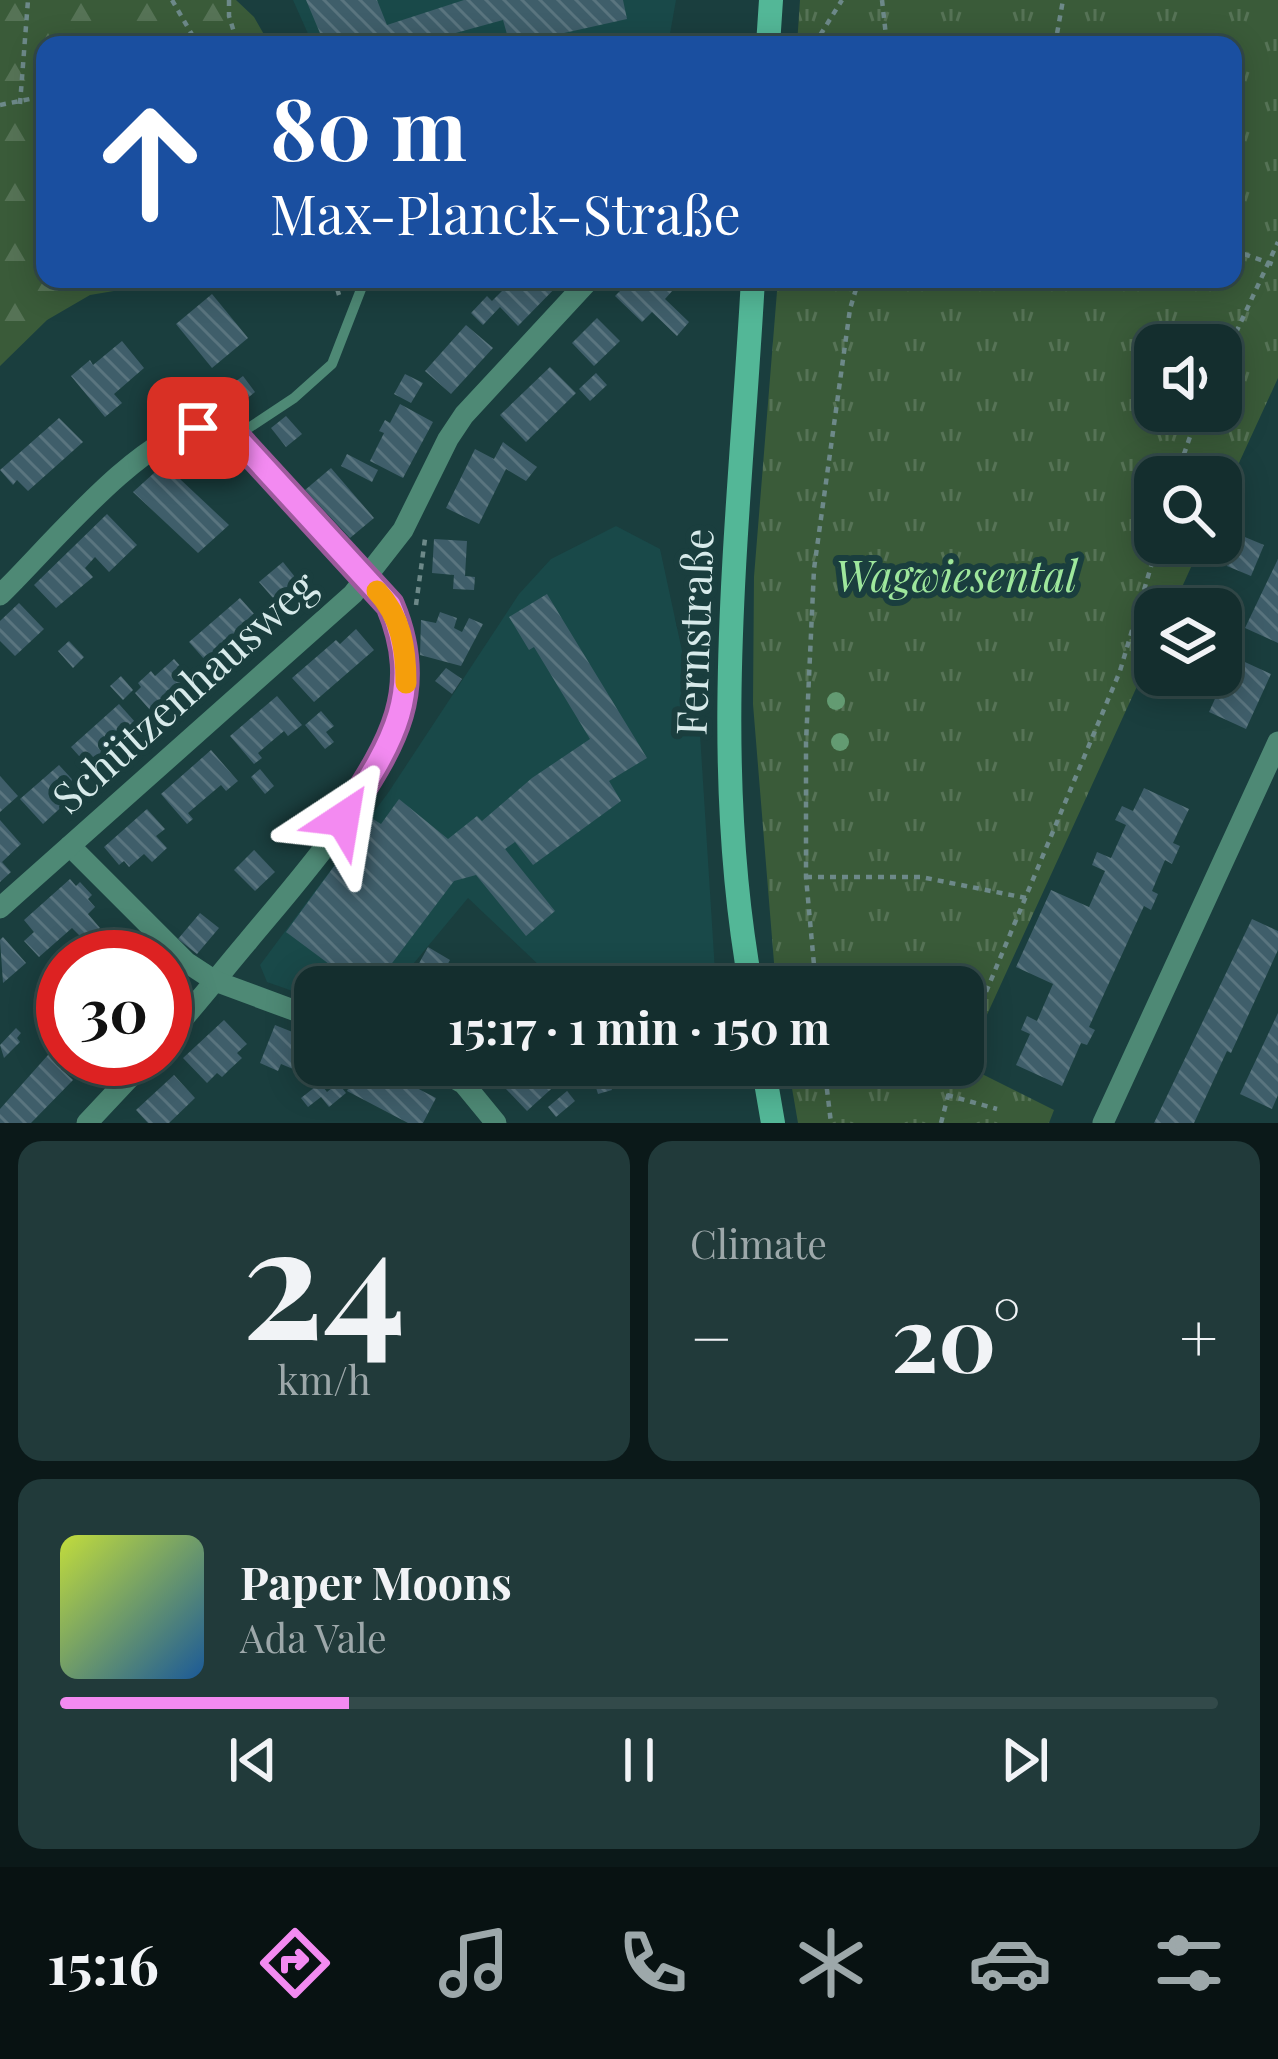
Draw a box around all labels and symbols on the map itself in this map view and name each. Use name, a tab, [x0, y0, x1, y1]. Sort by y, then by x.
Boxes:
pin	[147, 377, 249, 479]
street label: Fernstraße	[661, 528, 725, 736]
park label: Wagwiesental	[835, 547, 1079, 603]
street label: Schützenhausweg	[39, 557, 328, 824]
position arrow	[280, 756, 406, 882]
speed limit sign: 30	[36, 930, 192, 1086]

